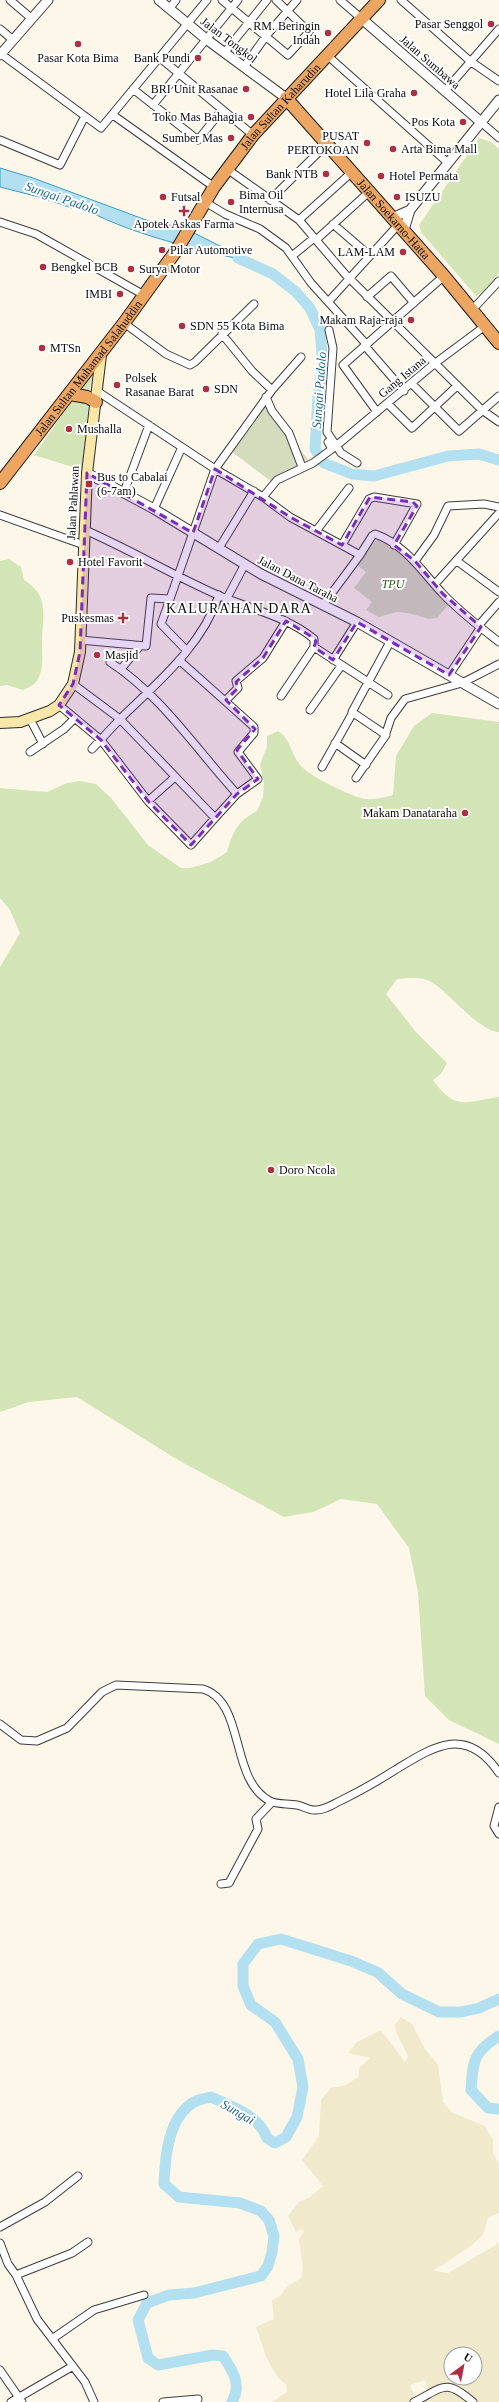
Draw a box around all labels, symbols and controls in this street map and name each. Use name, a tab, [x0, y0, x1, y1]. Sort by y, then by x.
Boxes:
street label: Jalan Tongkol	[198, 14, 261, 66]
place label: Pasar Senggol	[415, 17, 484, 31]
place label: RM. Beringin Indah	[253, 19, 320, 47]
marker: Pasar Senggol	[486, 19, 496, 29]
marker: RM. Beringin Indah	[323, 28, 333, 38]
street label: Jalan Sumbawa	[397, 32, 463, 92]
marker: Pasar Kota Bima	[73, 39, 83, 49]
place label: Pasar Kota Bima	[37, 51, 119, 65]
place label: Bank Pundi	[134, 51, 191, 65]
marker: Bank Pundi	[193, 53, 203, 63]
street label: Jalan Sultan Kaharudin	[237, 61, 323, 153]
place label: BRI Unit Rasanae	[151, 82, 238, 96]
marker: BRI Unit Rasanae	[241, 84, 251, 94]
place label: Hotel Lila Graha	[325, 86, 407, 100]
marker: Hotel Lila Graha	[409, 88, 419, 98]
place label: Toko Mas Bahagia	[153, 110, 244, 124]
marker: Toko Mas Bahagia	[246, 112, 256, 122]
place label: Pos Kota	[411, 115, 456, 129]
marker: Pos Kota	[458, 117, 468, 127]
place label: PUSAT PERTOKOAN	[287, 129, 360, 157]
place label: Sumber Mas	[162, 131, 223, 145]
marker: Sumber Mas	[226, 133, 236, 143]
marker: PUSAT PERTOKOAN	[362, 138, 372, 148]
place label: Arta Bima Mall	[401, 142, 478, 156]
marker: Arta Bima Mall	[388, 144, 398, 154]
place label: Bank NTB	[266, 167, 318, 181]
marker: Bank NTB	[321, 169, 331, 179]
place label: Hotel Permata	[389, 169, 459, 183]
marker: Hotel Permata	[376, 171, 386, 181]
street label: Jalan Soekarno-Hatta	[354, 176, 433, 263]
water label: Sungai Padolo	[23, 178, 101, 218]
place label: Bima Oil Internusa	[239, 188, 284, 216]
place label: Futsal	[171, 190, 201, 204]
place label: ISUZU	[405, 190, 441, 204]
marker: Futsal	[158, 192, 168, 202]
marker: ISUZU	[392, 192, 402, 202]
marker: Bima Oil Internusa	[226, 197, 236, 207]
marker: Apotek Askas Farma	[179, 206, 189, 216]
place label: Apotek Askas Farma	[134, 217, 235, 231]
place label: Pilar Automotive	[170, 243, 252, 257]
marker: Pilar Automotive	[157, 245, 167, 255]
place label: LAM-LAM	[338, 245, 395, 259]
marker: LAM-LAM	[398, 247, 408, 257]
place label: Bengkel BCB	[51, 260, 118, 274]
marker: Bengkel BCB	[38, 262, 48, 272]
place label: Surya Motor	[139, 262, 200, 276]
marker: Surya Motor	[126, 264, 136, 274]
place label: IMBI	[85, 287, 112, 301]
marker: IMBI	[115, 289, 125, 299]
street label: Jalan Sultan Muhamad Salahuddin	[32, 298, 145, 439]
place label: Makam Raja-raja	[319, 313, 404, 327]
marker: Makam Raja-raja	[406, 315, 416, 325]
place label: SDN 55 Kota Bima	[190, 319, 285, 333]
marker: SDN 55 Kota Bima	[177, 321, 187, 331]
place label: MTSn	[50, 341, 81, 355]
marker: MTSn	[37, 343, 47, 353]
water label: Sungai Padolo	[309, 351, 329, 429]
street label: Gang Istana	[375, 353, 429, 401]
place label: Polsek Rasanae Barat	[125, 371, 195, 399]
marker: Polsek Rasanae Barat	[112, 380, 122, 390]
place label: SDN	[214, 382, 238, 396]
marker: SDN	[201, 384, 211, 394]
place label: Mushalla	[77, 422, 122, 436]
marker: Mushalla	[64, 424, 74, 434]
street label: Jalan Pahlawan	[64, 466, 82, 540]
place label: Bus to Cabalai (6-7am)	[97, 470, 168, 498]
marker: Bus to Cabalai (6-7am)	[84, 479, 94, 489]
street label: Jalan Dana Taraha	[256, 553, 341, 606]
place label: Hotel Favorit	[78, 555, 143, 569]
marker: Hotel Favorit	[65, 557, 75, 567]
park label: TPU	[382, 577, 406, 591]
district label: KALURAHAN DARA	[166, 601, 312, 616]
place label: Puskesmas	[61, 611, 114, 625]
marker: Puskesmas	[117, 612, 129, 624]
place label: Masjid	[105, 648, 138, 662]
marker: Masjid	[92, 650, 102, 660]
place label: Makam Danataraha	[363, 806, 458, 820]
marker: Makam Danataraha	[460, 808, 470, 818]
place label: Doro Ncola	[279, 1163, 336, 1177]
marker: Doro Ncola	[266, 1165, 276, 1175]
water label: Sungai	[219, 2096, 258, 2128]
north arrow	[443, 2346, 483, 2386]
text: U	[462, 2350, 475, 2365]

